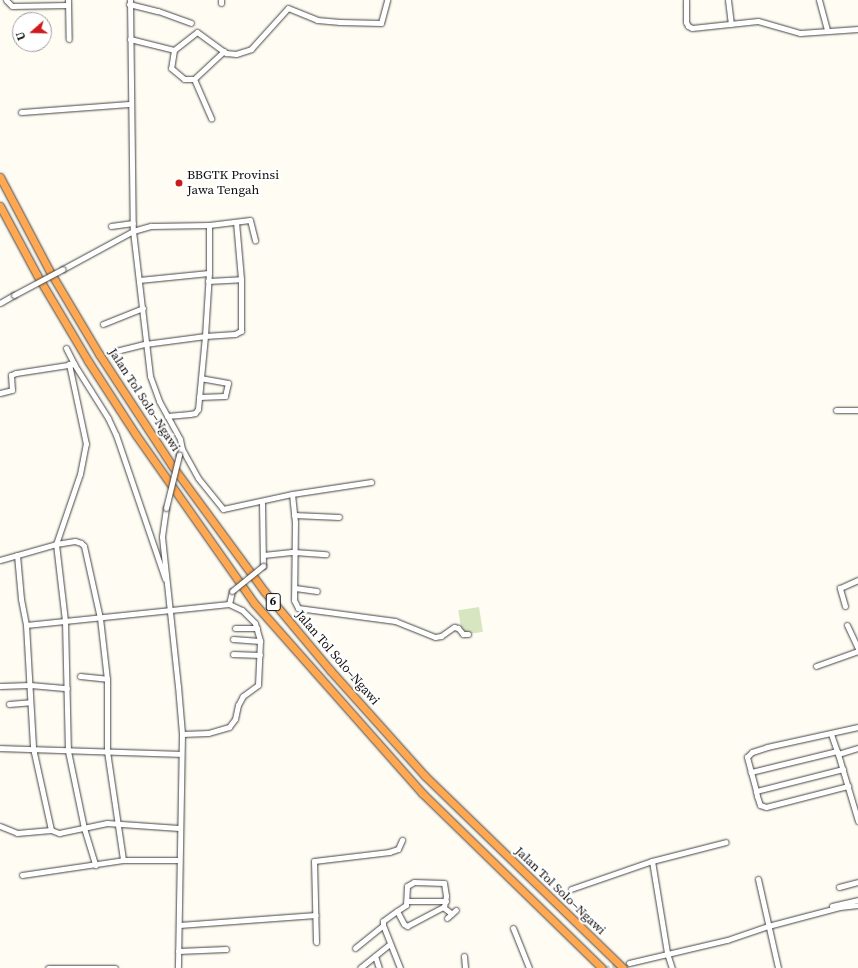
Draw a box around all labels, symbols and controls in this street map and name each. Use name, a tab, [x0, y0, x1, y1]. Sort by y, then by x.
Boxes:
north arrow	[12, 12, 52, 52]
text: U	[13, 30, 30, 42]
place label: BBGTK Provinsi Jawa Tengah	[187, 168, 279, 199]
marker: BBGTK Provinsi Jawa Tengah	[174, 178, 184, 188]
street label: Jalan Tol Solo–Ngawi	[105, 345, 183, 455]
road number: 6	[265, 592, 281, 612]
street label: Jalan Tol Solo–Ngawi	[292, 607, 382, 709]
street label: Jalan Tol Solo–Ngawi	[511, 844, 609, 938]

